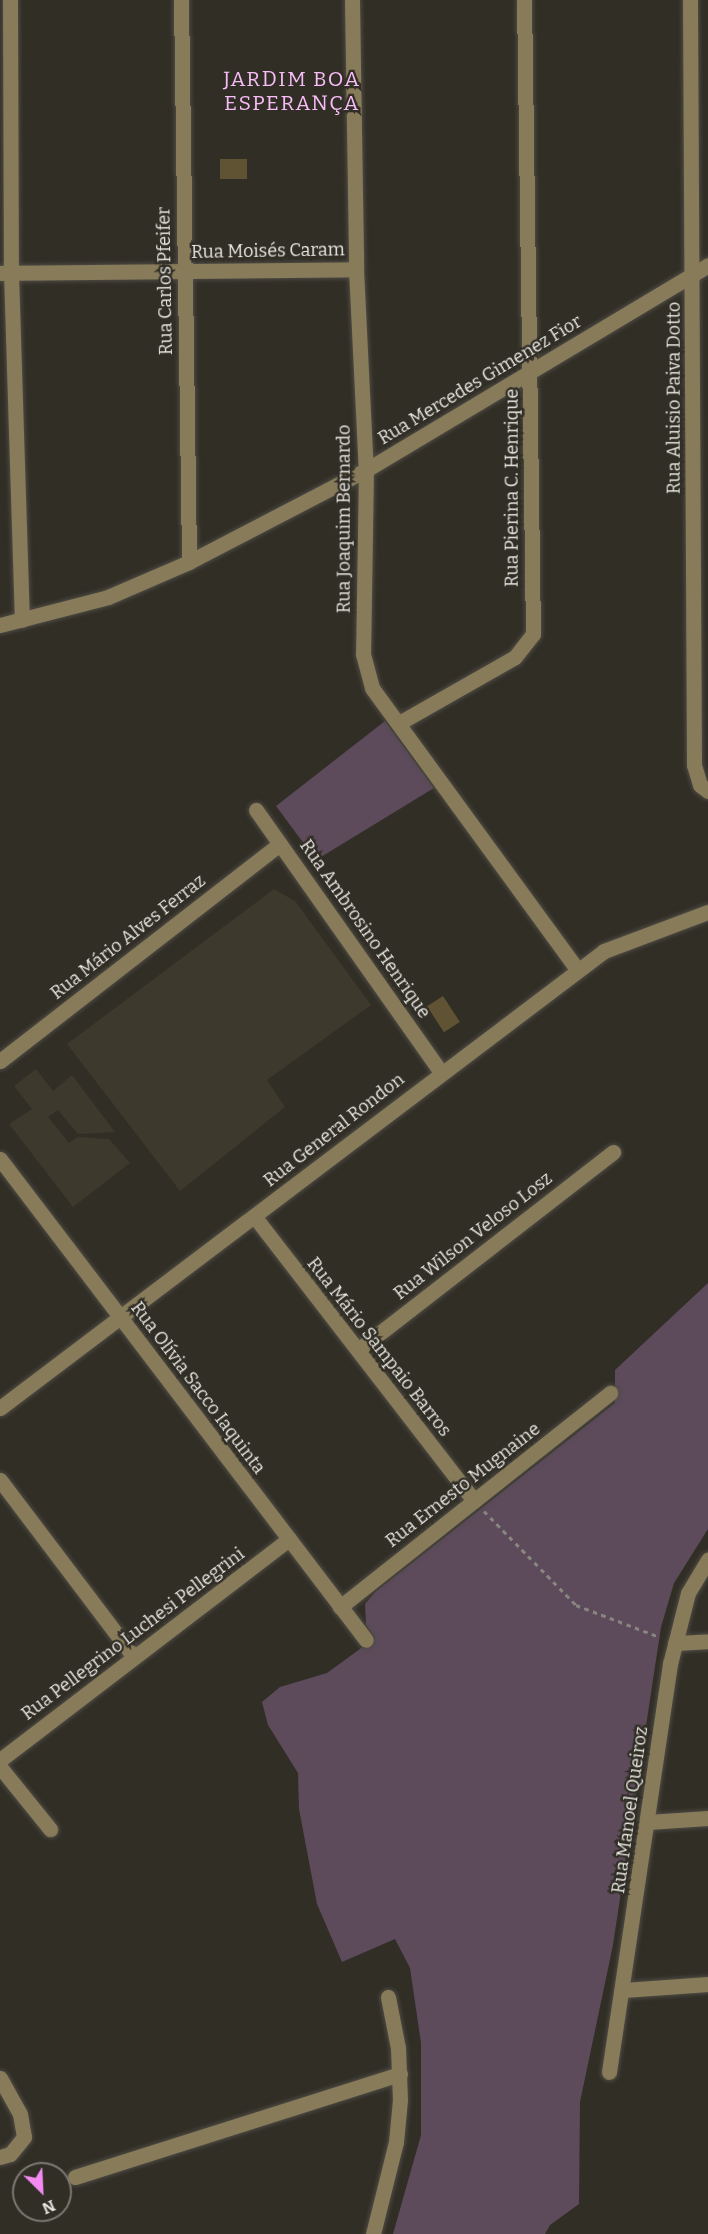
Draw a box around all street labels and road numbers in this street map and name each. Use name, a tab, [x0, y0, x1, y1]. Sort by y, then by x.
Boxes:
street label: Rua Carlos Pfeifer	[153, 207, 177, 355]
street label: Rua Moisés Caram	[191, 239, 345, 263]
street label: Rua Aluisio Paiva Dotto	[663, 302, 685, 494]
street label: Rua Mercedes Gimenez Fior	[374, 311, 586, 449]
street label: Rua Pierina C. Henrique	[501, 389, 523, 587]
street label: Rua Joaquim Bernardo	[333, 425, 355, 613]
street label: Rua Ambrosino Henrique	[295, 836, 435, 1022]
street label: Rua Mário Alves Ferraz	[46, 870, 210, 1004]
street label: Rua General Rondon	[260, 1069, 408, 1191]
street label: Rua Wilson Veloso Losz	[390, 1168, 556, 1304]
street label: Rua Mário Sampaio Barros	[302, 1253, 456, 1441]
street label: Rua Olívia Sacco Iaquinta	[126, 1298, 270, 1478]
street label: Rua Ernesto Mugnaine	[382, 1418, 544, 1552]
street label: Rua Pellegrino Luchesi Pellegrini	[17, 1543, 249, 1725]
street label: Rua Manoel Queiroz	[608, 1725, 652, 1895]

